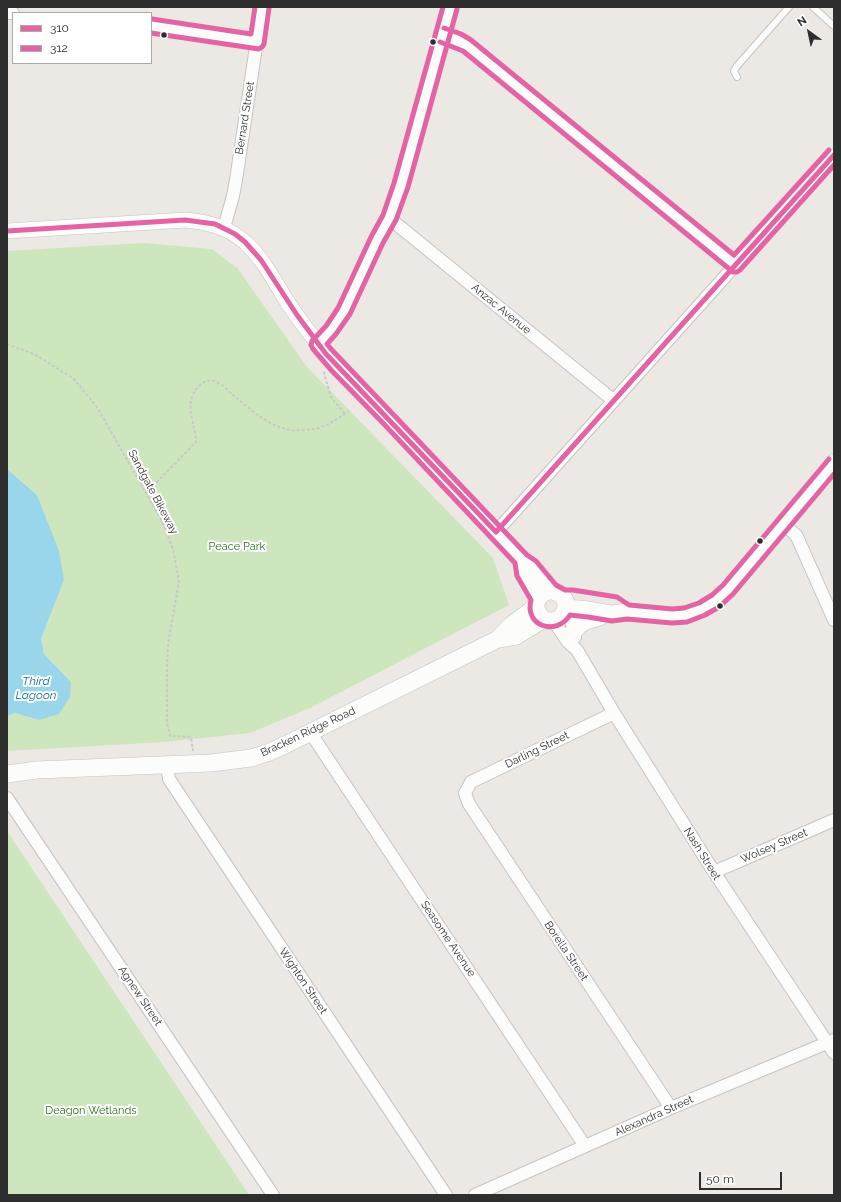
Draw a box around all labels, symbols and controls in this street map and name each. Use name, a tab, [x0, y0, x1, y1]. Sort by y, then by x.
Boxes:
legend	[12, 12, 152, 64]
north arrow	[789, 12, 829, 52]
text: N	[795, 14, 809, 29]
text: 310	[50, 21, 69, 35]
unlabelled marker	[159, 30, 169, 40]
unlabelled marker	[428, 37, 438, 47]
text: 312	[50, 41, 68, 55]
street label: Bernard Street	[233, 80, 257, 156]
street label: Anzac Avenue	[469, 281, 533, 337]
street label: Sandgate Bikeway	[125, 448, 181, 536]
unlabelled marker	[755, 536, 765, 546]
park label: Peace Park	[209, 540, 265, 554]
unlabelled marker	[715, 601, 725, 611]
water label: Third Lagoon	[15, 674, 57, 702]
street label: Bracken Ridge Road	[258, 704, 358, 760]
street label: Darling Street	[503, 729, 571, 771]
street label: Nash Street	[681, 825, 723, 883]
street label: Wolsey Street	[739, 826, 809, 866]
street label: Seasome Avenue	[418, 898, 478, 980]
street label: Borella Street	[541, 919, 591, 983]
street label: Wighton Street	[276, 945, 330, 1017]
street label: Agnew Street	[115, 964, 165, 1028]
street label: Alexandra Street	[613, 1093, 695, 1139]
park label: Deagon Wetlands	[45, 1104, 137, 1118]
scale bar	[701, 1164, 784, 1190]
text: 50 m	[706, 1172, 734, 1186]

